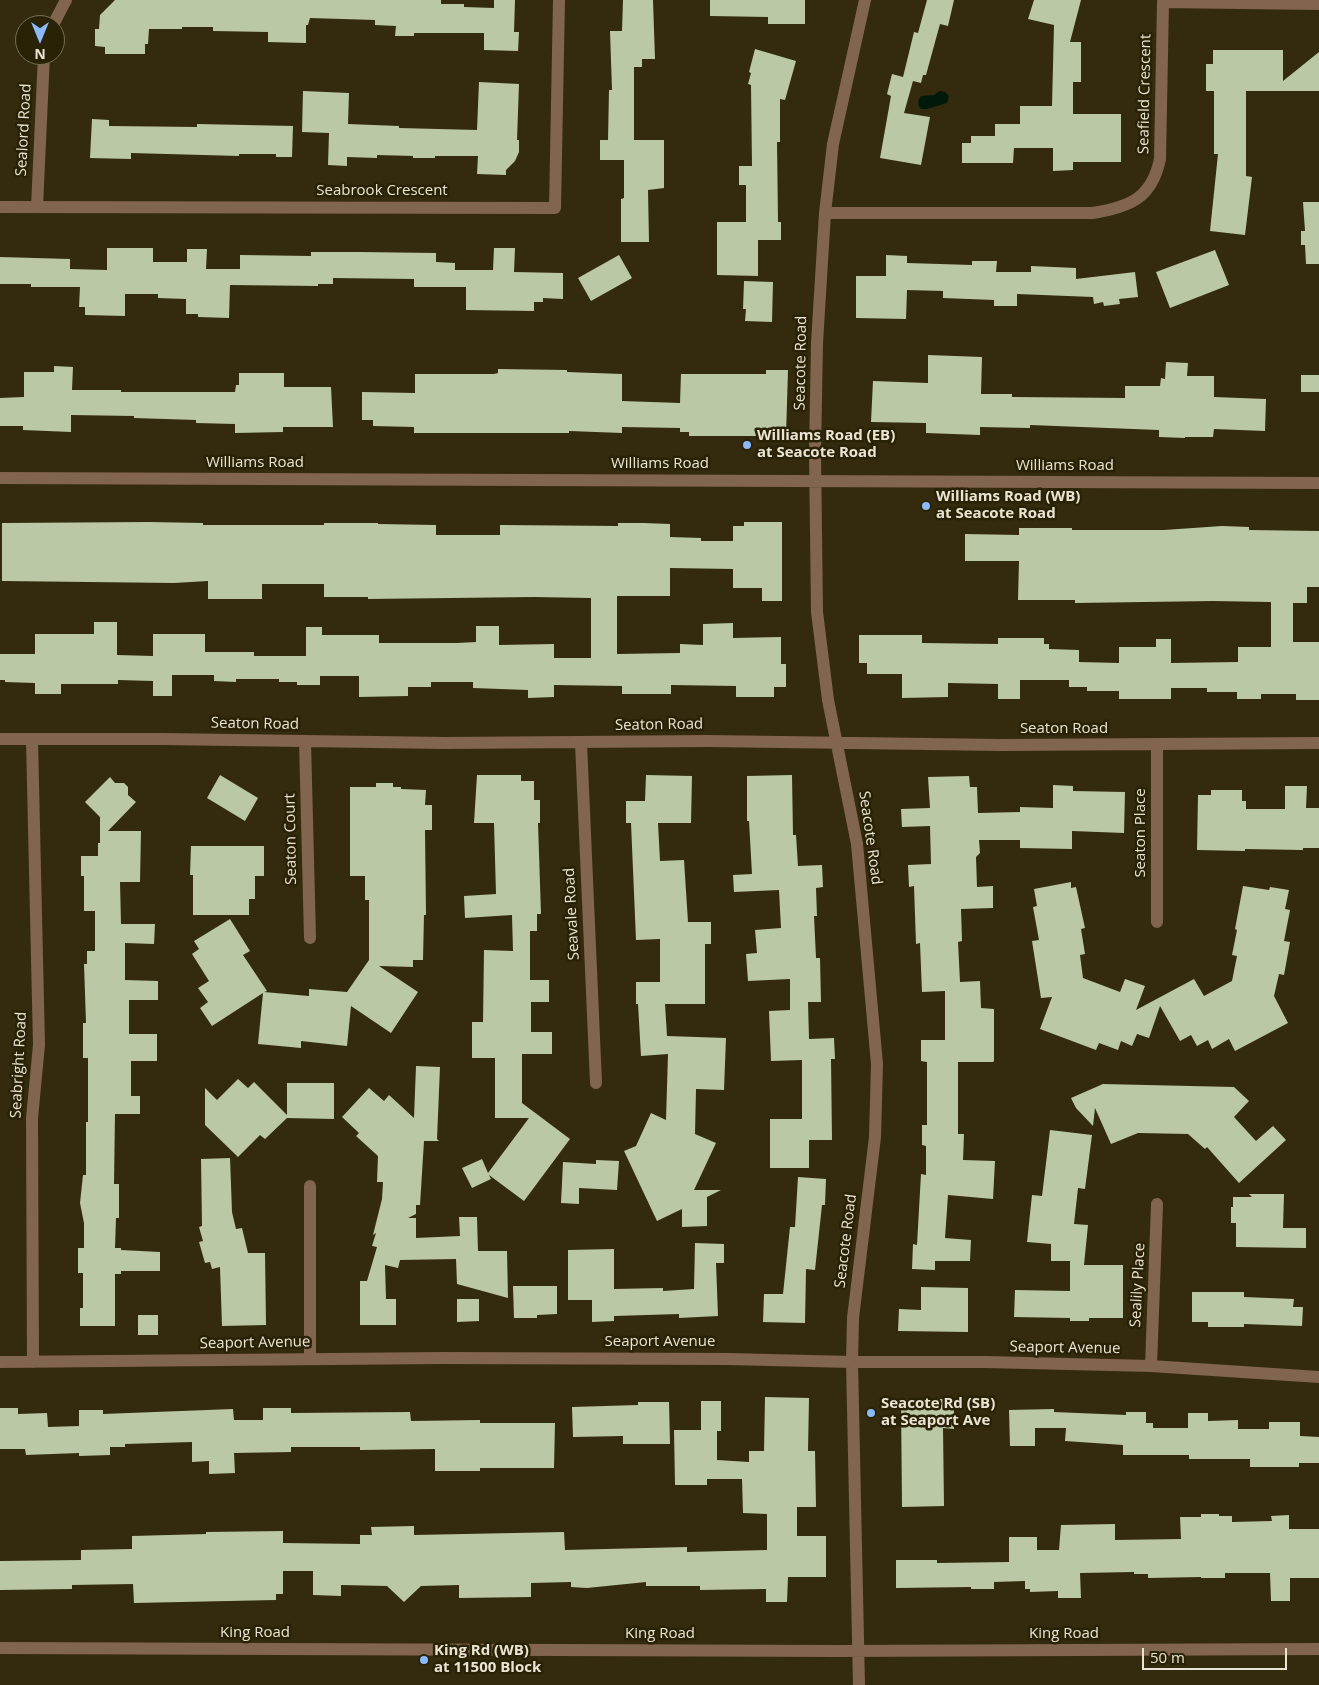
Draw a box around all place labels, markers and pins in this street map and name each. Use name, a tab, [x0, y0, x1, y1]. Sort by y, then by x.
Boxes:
place label: Williams Road (EB) at Seacote Road	[757, 427, 895, 462]
marker: Williams Road (EB) at Seacote Road	[741, 439, 753, 451]
place label: Williams Road (WB) at Seacote Road	[936, 488, 1080, 523]
marker: Williams Road (WB) at Seacote Road	[920, 500, 932, 512]
place label: Seacote Rd (SB) at Seaport Ave	[881, 1395, 995, 1430]
marker: Seacote Rd (SB) at Seaport Ave	[865, 1407, 877, 1419]
place label: King Rd (WB) at 11500 Block	[434, 1642, 541, 1677]
marker: King Rd (WB) at 11500 Block	[418, 1654, 430, 1666]

